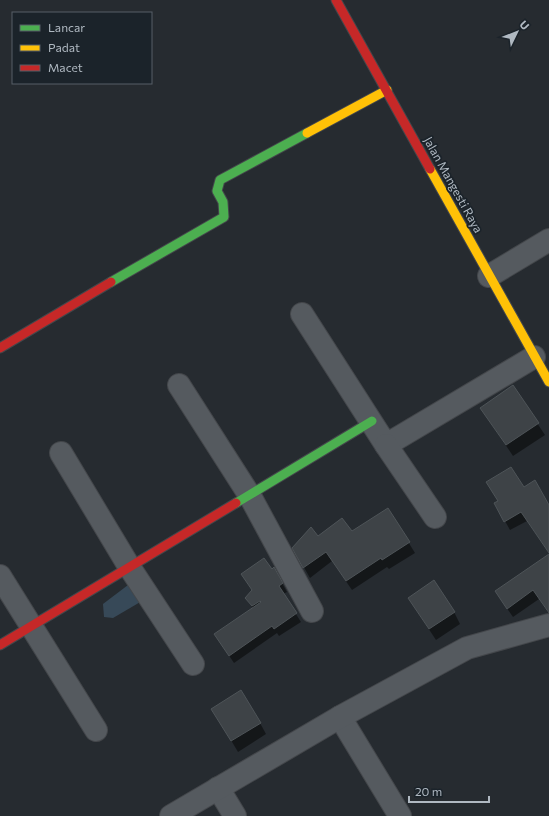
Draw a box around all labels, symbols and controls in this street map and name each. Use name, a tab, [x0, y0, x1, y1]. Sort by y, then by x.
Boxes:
legend	[12, 12, 152, 84]
north arrow	[497, 12, 537, 52]
text: U	[517, 17, 532, 32]
text: Lancar	[48, 20, 85, 34]
text: Padat	[48, 40, 80, 54]
text: Macet	[48, 60, 83, 74]
street label: Jalan Mangesti Raya	[421, 134, 486, 236]
scale bar	[409, 778, 489, 804]
text: 20 m	[415, 784, 442, 798]

